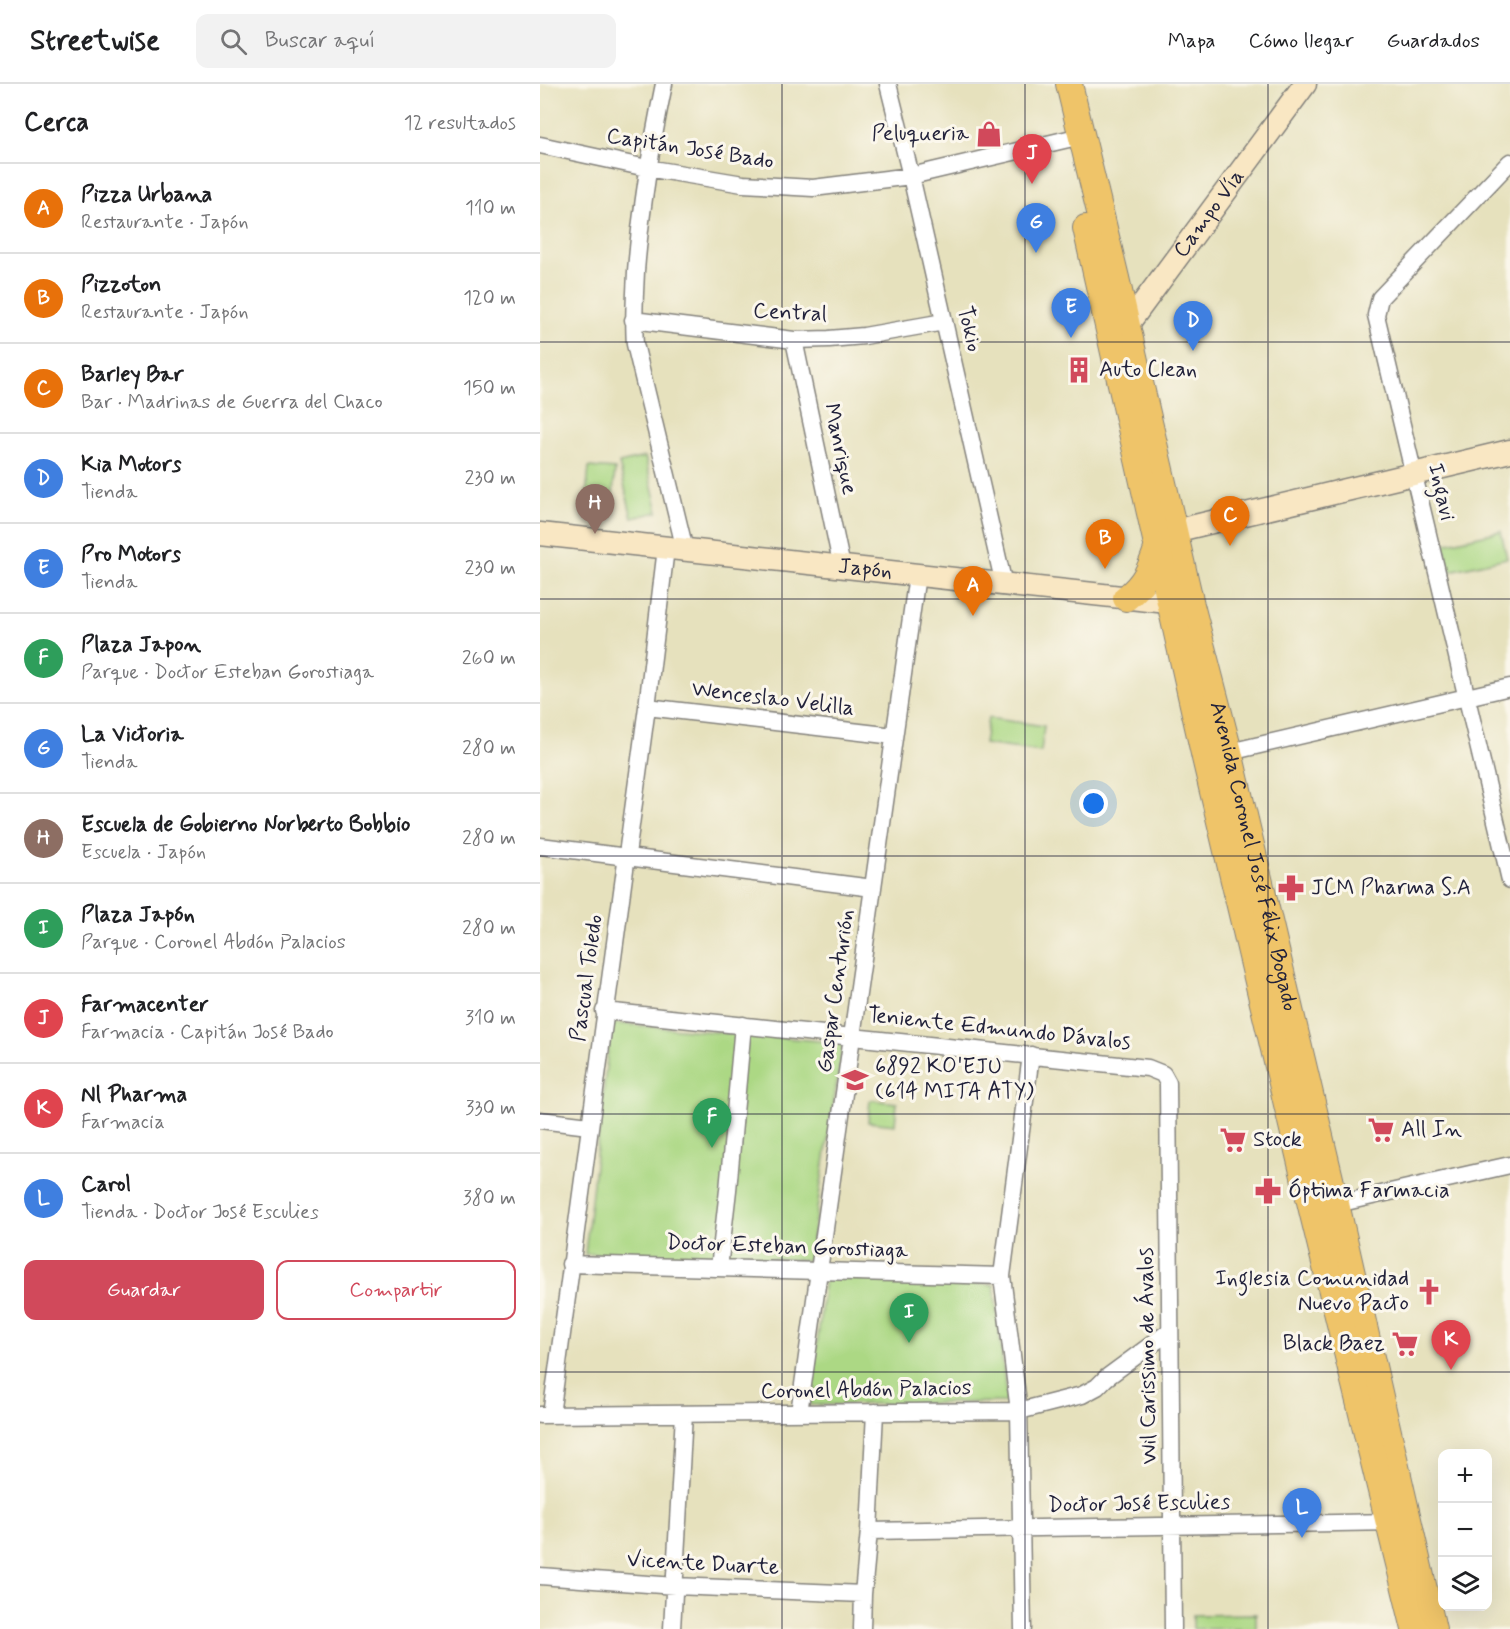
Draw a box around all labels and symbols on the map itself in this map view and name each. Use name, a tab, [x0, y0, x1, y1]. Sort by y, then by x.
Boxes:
shop icon: Peluqueria	[974, 119, 1004, 149]
place label: Peluqueria	[872, 120, 970, 148]
street label: Capitán José Bado	[604, 122, 776, 176]
pin: J	[1012, 135, 1052, 184]
street label: Campo Vía	[1167, 164, 1251, 264]
pin: G	[1016, 204, 1056, 253]
pin: E	[1052, 288, 1090, 338]
street label: Central	[752, 297, 828, 329]
pin: D	[1174, 302, 1212, 351]
street label: Tokio	[950, 303, 988, 355]
building icon: Auto Clean	[1064, 355, 1094, 385]
place label: Auto Clean	[1099, 356, 1197, 384]
street label: Manrique	[817, 401, 863, 497]
street label: Ingavi	[1418, 461, 1461, 524]
pin: H	[576, 484, 614, 534]
pin: C	[1210, 496, 1250, 546]
pin: B	[1086, 520, 1124, 569]
street label: Japón	[837, 552, 894, 586]
pin: A	[954, 566, 992, 616]
street label: Wenceslao Velilla	[690, 675, 856, 723]
street label: Avenida Coronel José Félix Bogado	[1203, 698, 1304, 1014]
your location	[1079, 789, 1108, 818]
pharmacy icon: JCM Pharma S.A	[1276, 873, 1306, 903]
place label: JCM Pharma S.A	[1311, 874, 1471, 902]
street label: Gaspar Centurión	[811, 907, 861, 1075]
street label: Pascual Toledo	[564, 913, 610, 1043]
street label: Teniente Edmundo Dávalos	[866, 1001, 1132, 1057]
place label: 6892 KO'EJU (614 MITA ATY)	[875, 1053, 1034, 1106]
school or university icon: 6892 KO'EJU (614 MITA ATY)	[840, 1065, 870, 1095]
pin: F	[692, 1098, 732, 1148]
supermarket icon: All In	[1366, 1115, 1396, 1145]
place label: All In	[1401, 1116, 1462, 1144]
supermarket icon: Stock	[1218, 1125, 1248, 1155]
place label: Stock	[1253, 1126, 1302, 1154]
pharmacy icon: Óptima Farmacia	[1253, 1176, 1283, 1206]
place label: Óptima Farmacia	[1288, 1177, 1450, 1205]
street label: Doctor Esteban Gorostiaga	[666, 1229, 909, 1266]
street label: Wil Carissimo de Ávalos	[1131, 1247, 1164, 1465]
place label: Inglesia Comunidad Nuevo Pacto	[1215, 1265, 1409, 1318]
church icon: Inglesia Comunidad Nuevo Pacto	[1414, 1277, 1444, 1307]
pin: I	[890, 1294, 928, 1343]
pin: K	[1432, 1320, 1470, 1370]
supermarket icon: Black Baez	[1390, 1329, 1420, 1359]
place label: Black Baez	[1283, 1330, 1385, 1358]
street label: Coronel Abdón Palacios	[760, 1374, 972, 1406]
street label: Doctor José Esculies	[1048, 1488, 1231, 1520]
pin: L	[1282, 1488, 1322, 1538]
street label: Vicente Duarte	[626, 1546, 780, 1582]

